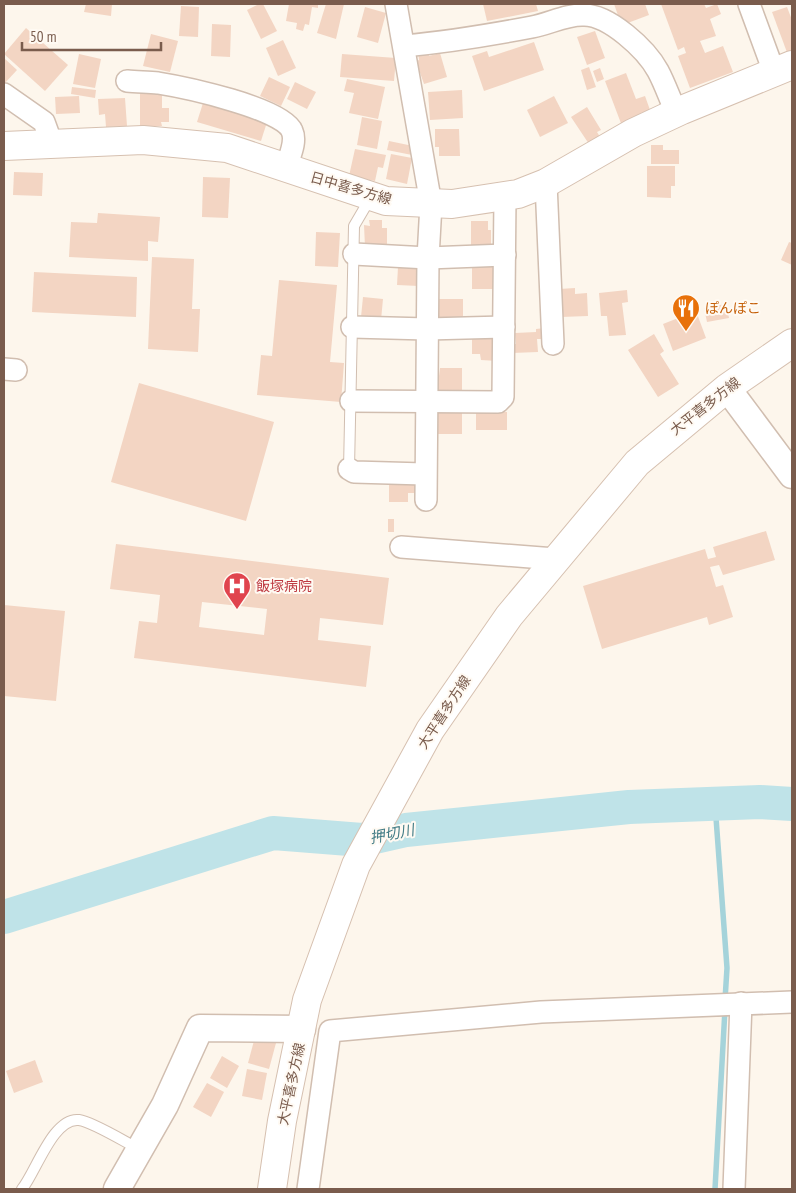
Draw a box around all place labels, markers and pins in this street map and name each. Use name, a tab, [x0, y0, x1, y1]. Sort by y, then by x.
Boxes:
restaurant icon: ぽんぽこ	[671, 293, 701, 332]
place label: ぽんぽこ	[705, 299, 761, 317]
hospital icon: 飯塚病院	[222, 571, 252, 610]
place label: 飯塚病院	[256, 577, 312, 595]

